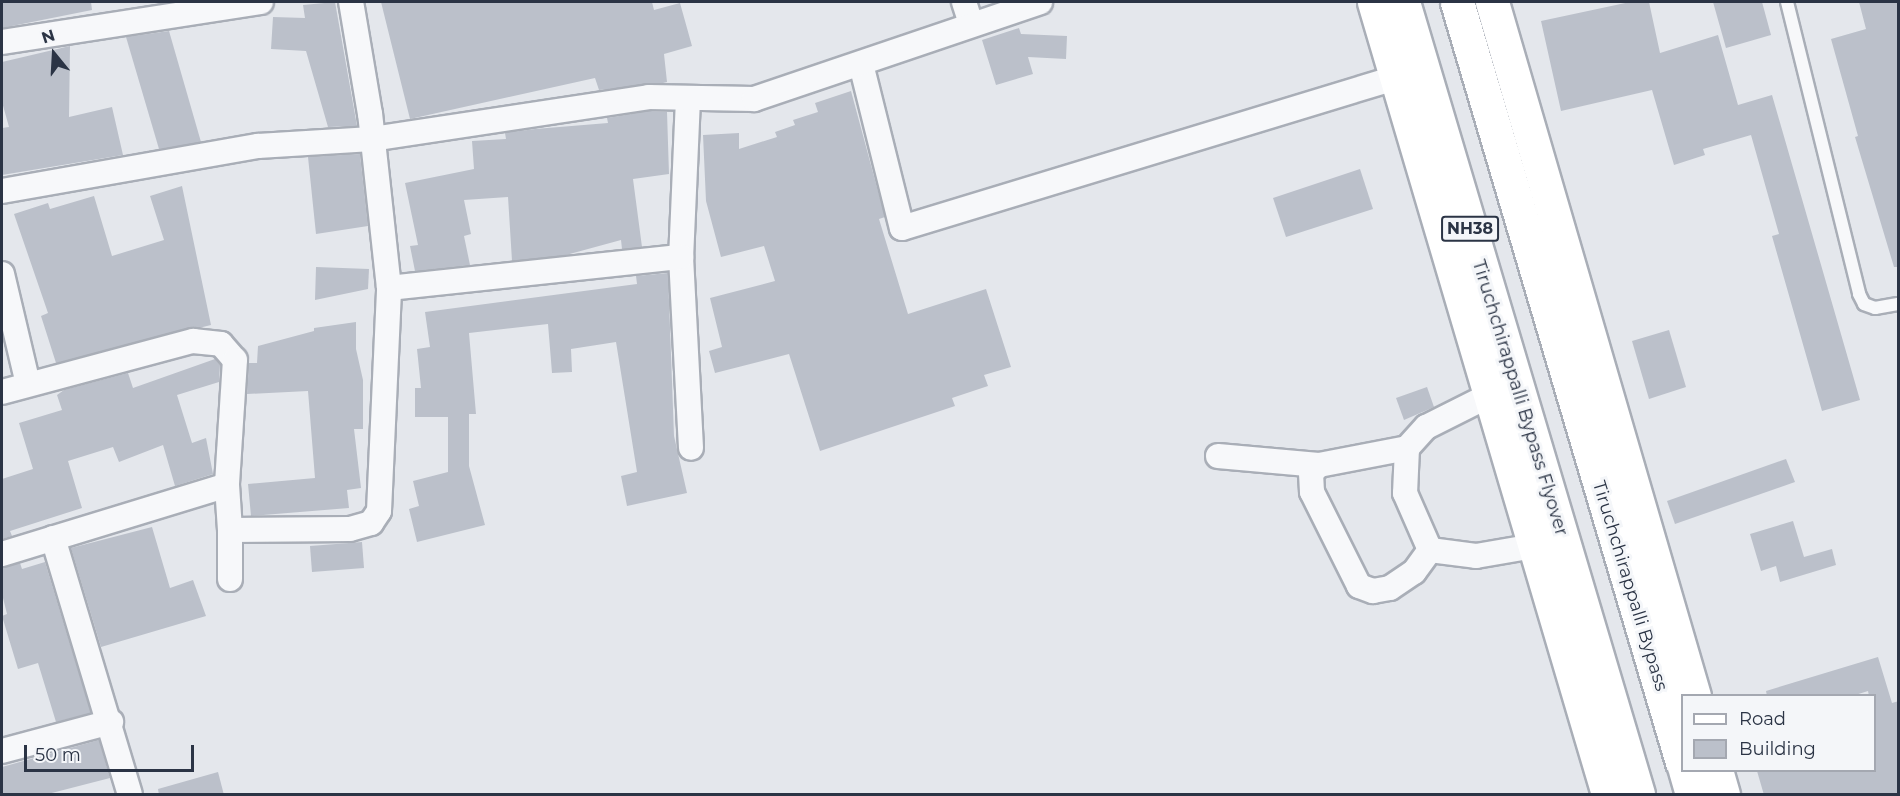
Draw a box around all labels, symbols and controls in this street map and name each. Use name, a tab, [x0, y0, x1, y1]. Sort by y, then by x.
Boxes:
north arrow	[24, 24, 84, 84]
text: N	[39, 25, 57, 47]
road number: NH38	[1440, 216, 1500, 242]
street label: Tiruchchirappalli Bypass Flyover	[1468, 257, 1572, 539]
street label: Tiruchchirappalli Bypass	[1588, 478, 1672, 694]
legend	[1681, 694, 1876, 772]
text: Road	[1739, 708, 1786, 730]
scale bar	[27, 733, 196, 771]
text: Building	[1739, 738, 1816, 760]
text: 50 m	[35, 744, 81, 766]

